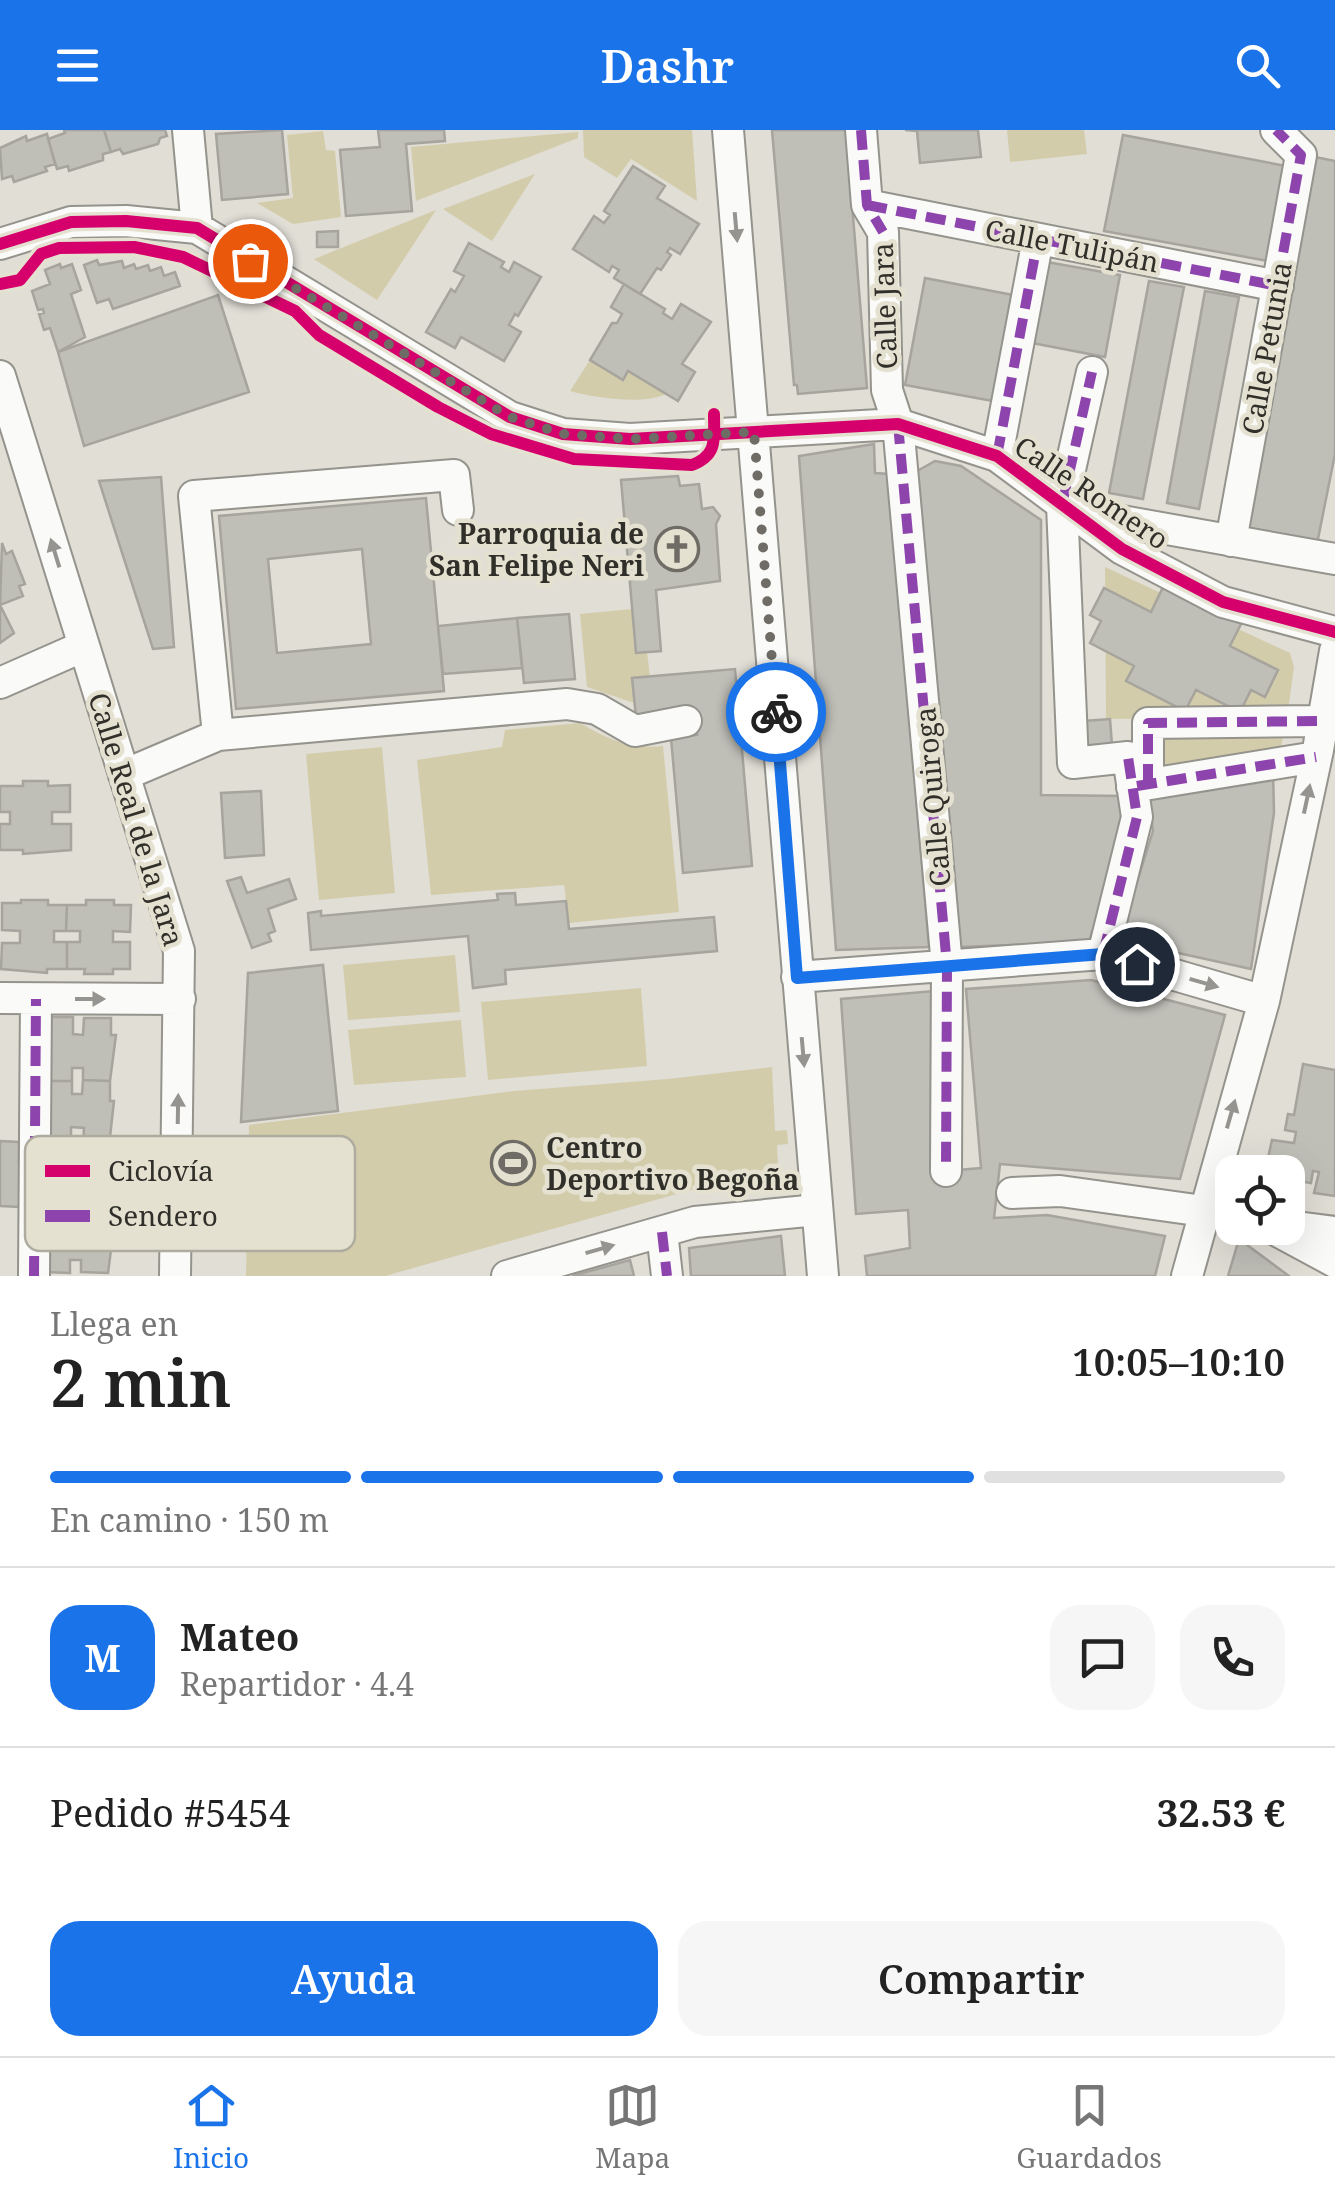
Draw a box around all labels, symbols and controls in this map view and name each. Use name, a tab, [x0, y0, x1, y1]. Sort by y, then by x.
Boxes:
text: Dashr	[601, 35, 734, 96]
icon: menu	[50, 38, 105, 93]
icon: search	[1230, 38, 1285, 93]
street label: Calle Tulipán	[982, 210, 1162, 280]
one-way arrow	[729, 212, 745, 244]
pin	[208, 219, 293, 304]
icon: bag	[223, 234, 278, 289]
street label: Calle Jara	[863, 242, 905, 370]
street label: Calle Petunia	[1232, 259, 1300, 437]
street label: Calle Romero	[1008, 427, 1176, 557]
place label: Parroquia de San Felipe Neri	[429, 514, 644, 584]
church icon: Parroquia de San Felipe Neri	[654, 526, 700, 572]
one-way arrow	[47, 537, 62, 567]
courier	[726, 662, 826, 762]
icon: bike	[749, 685, 804, 740]
street label: Calle Real de la Jara	[80, 688, 194, 950]
street label: Calle Quiroga	[905, 706, 959, 888]
one-way arrow	[1300, 783, 1315, 814]
pin	[1095, 922, 1180, 1007]
icon: home	[1110, 937, 1165, 992]
one-way arrow	[1189, 976, 1220, 992]
one-way arrow	[75, 991, 107, 1007]
one-way arrow	[796, 1037, 812, 1069]
one-way arrow	[170, 1092, 186, 1124]
one-way arrow	[1224, 1099, 1239, 1129]
place label: Centro Deportivo Begoña	[546, 1128, 799, 1198]
legend	[25, 1136, 355, 1251]
sports icon: Centro Deportivo Begoña	[490, 1140, 536, 1186]
text: Ciclovía	[108, 1151, 214, 1189]
map controls	[1215, 1155, 1305, 1245]
button: locate	[1215, 1155, 1305, 1245]
text: Sendero	[108, 1196, 218, 1234]
one-way arrow	[586, 1241, 616, 1256]
text: Llega en	[50, 1302, 178, 1345]
text: 10:05–10:10	[1072, 1335, 1285, 1387]
text: 2 min	[50, 1338, 232, 1426]
text: En camino · 150 m	[50, 1498, 329, 1541]
button: chat	[1050, 1605, 1155, 1710]
button: phone	[1180, 1605, 1285, 1710]
text: Mateo	[180, 1610, 299, 1662]
text: M	[84, 1631, 121, 1683]
text: Repartidor · 4.4	[180, 1662, 414, 1705]
text: Pedido #5454	[50, 1786, 290, 1838]
text: 32.53 €	[1157, 1786, 1285, 1838]
button: Ayuda	[50, 1921, 658, 2036]
button: Compartir	[678, 1921, 1285, 2036]
tab: Inicio	[173, 2078, 249, 2176]
tab: Mapa	[595, 2078, 670, 2176]
tab: Guardados	[1016, 2078, 1162, 2176]

